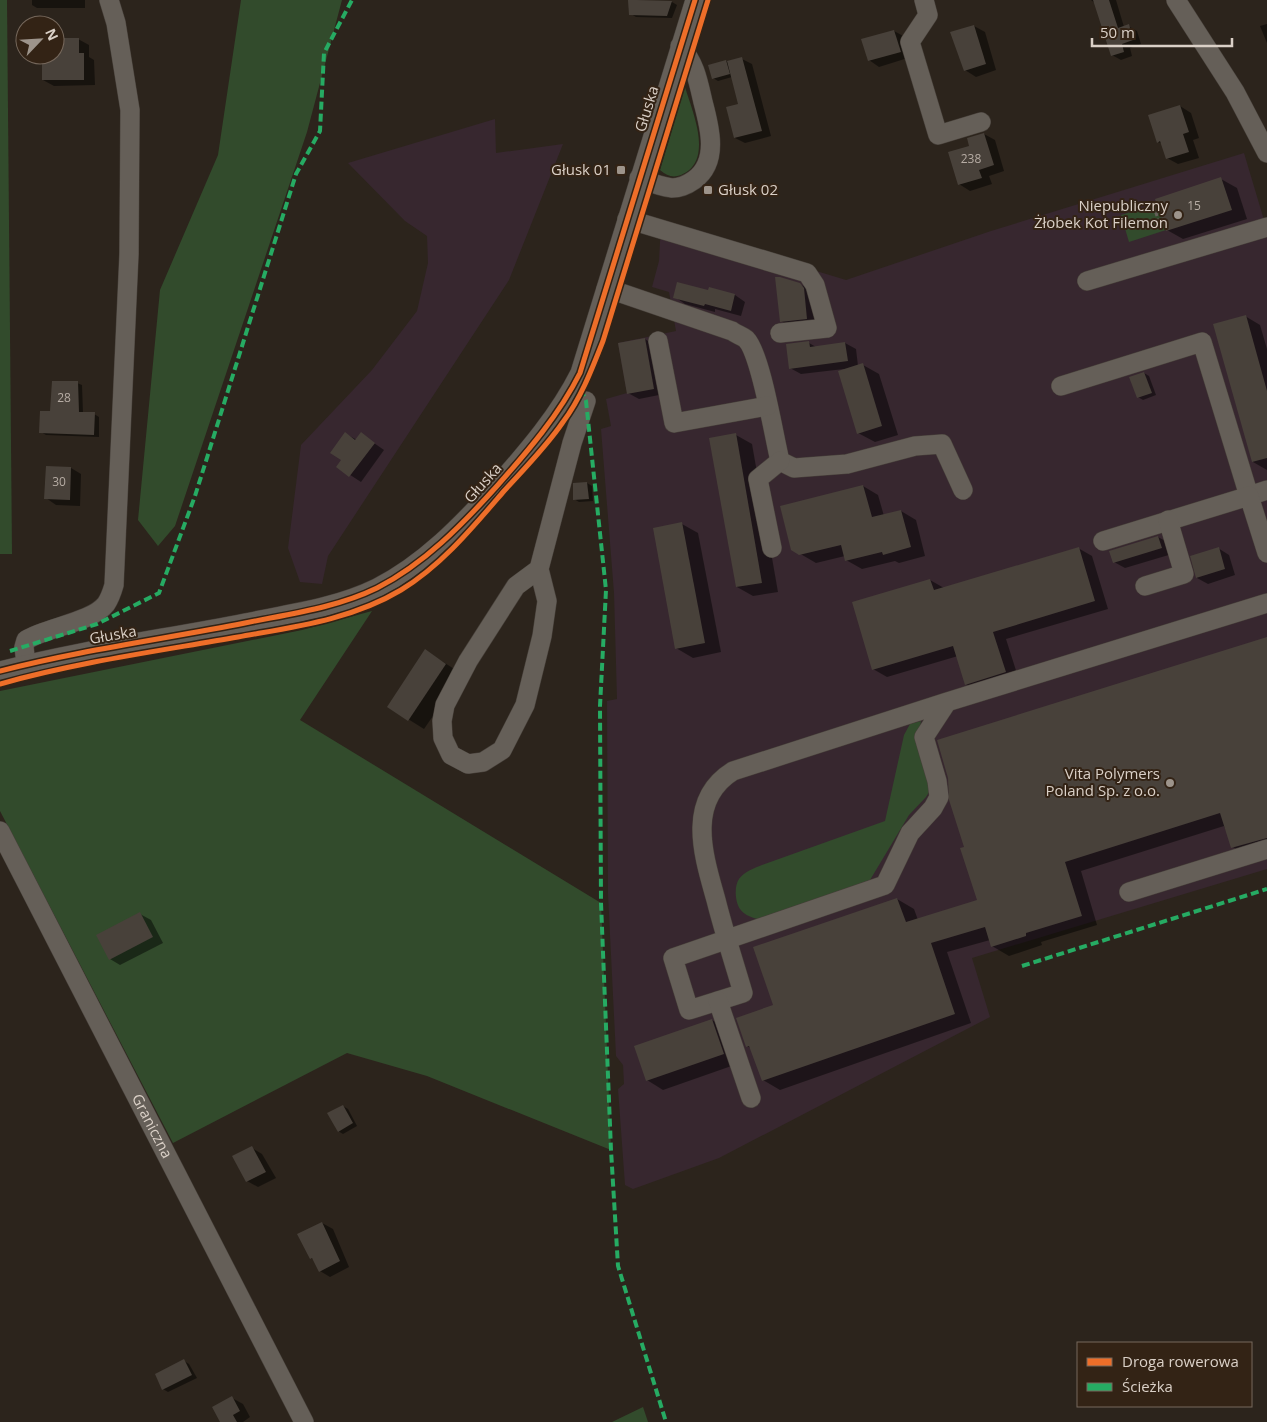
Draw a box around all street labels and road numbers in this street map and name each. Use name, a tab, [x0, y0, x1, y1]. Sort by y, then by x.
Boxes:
street label: Głuska	[630, 83, 663, 134]
street label: Głuska	[459, 458, 506, 507]
street label: Głuska	[88, 620, 138, 648]
street label: Graniczna	[128, 1090, 178, 1162]

